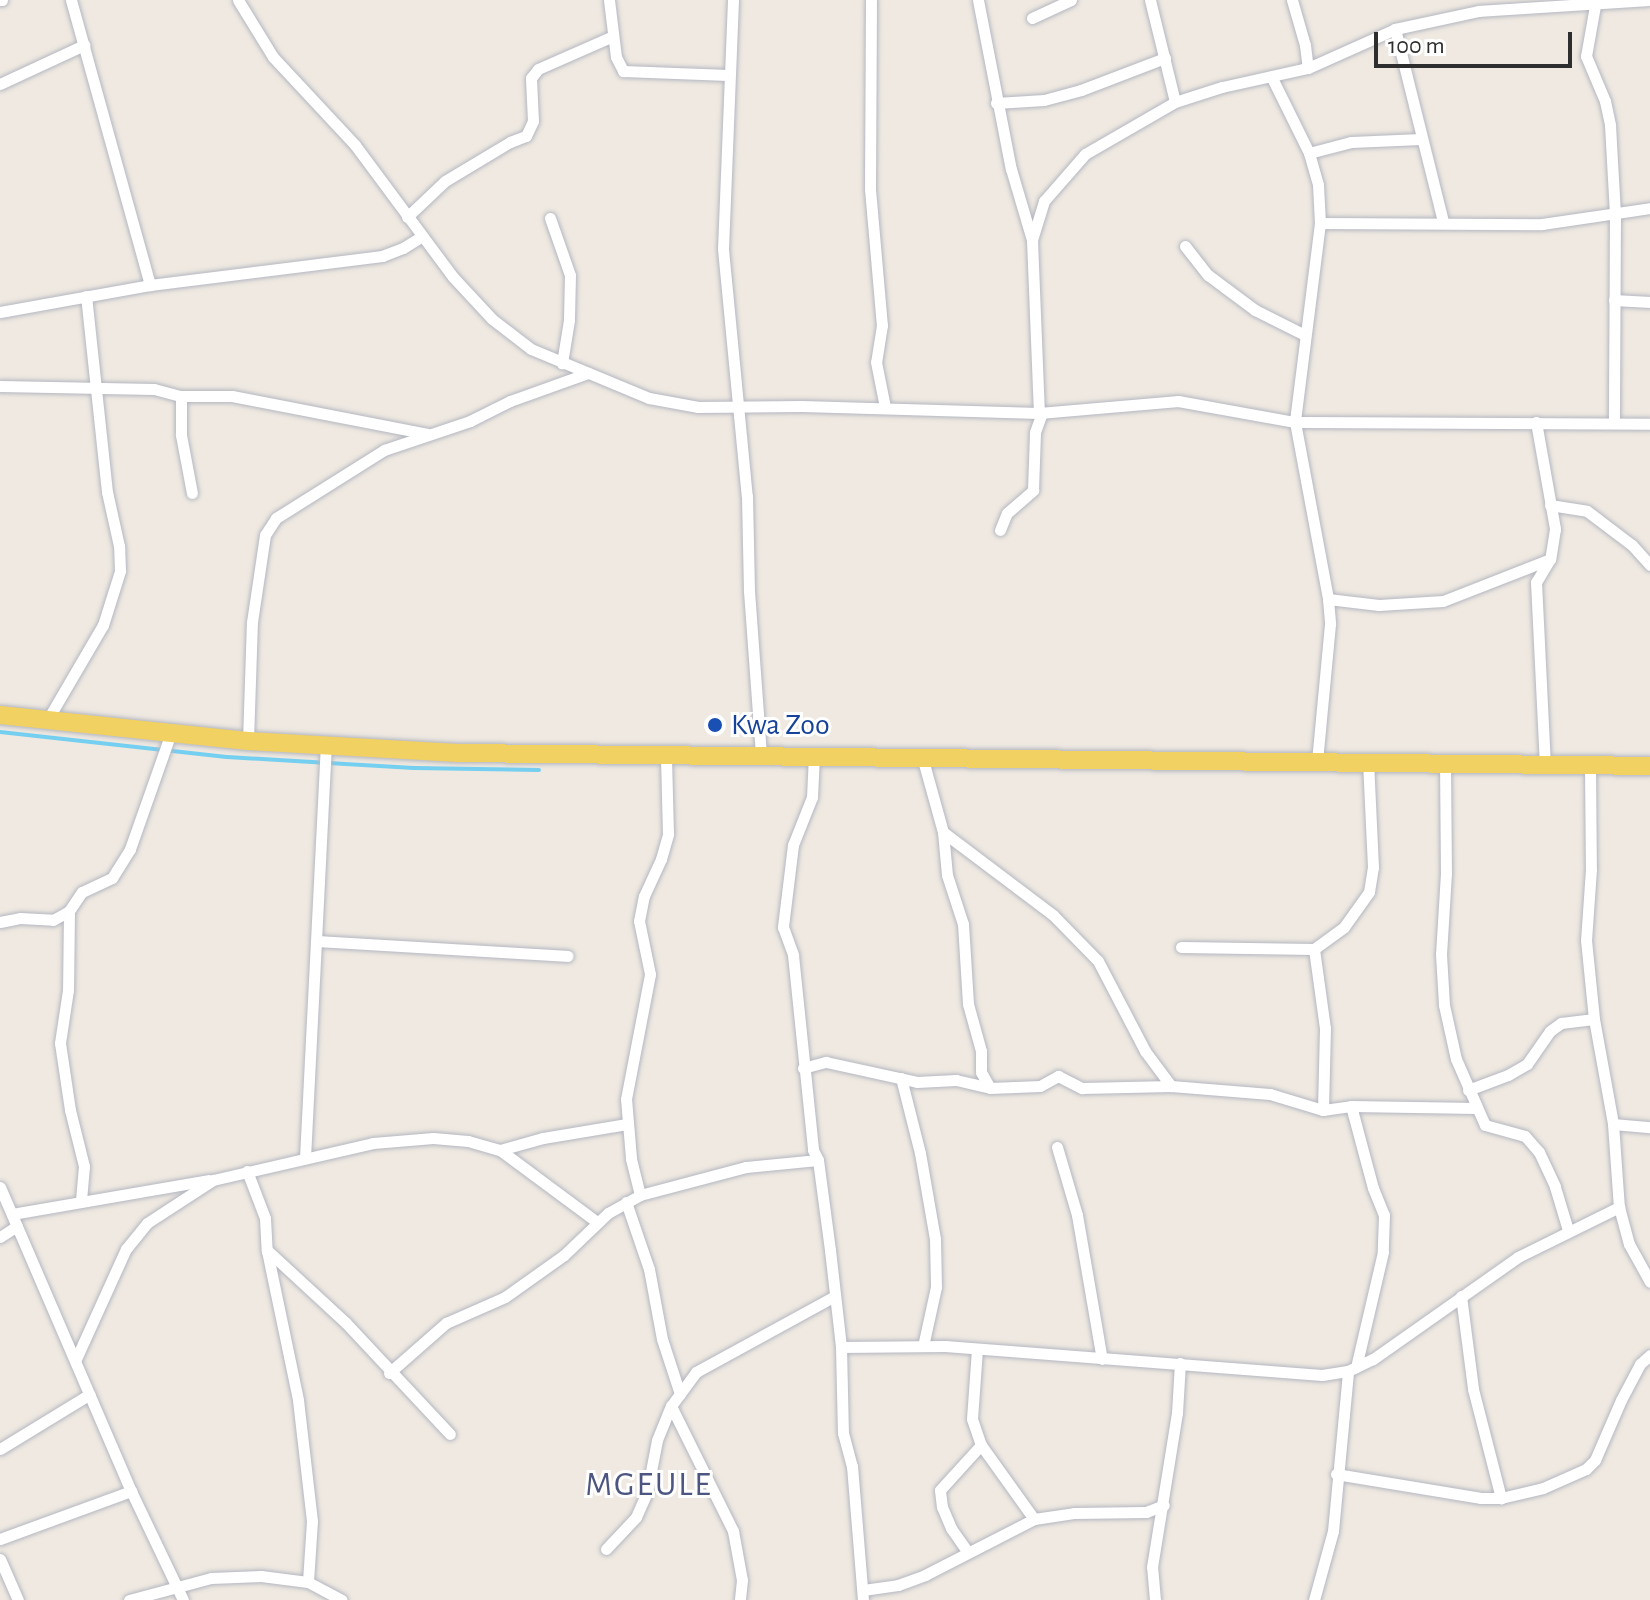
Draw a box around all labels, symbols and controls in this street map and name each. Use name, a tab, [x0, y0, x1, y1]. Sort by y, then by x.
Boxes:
scale bar	[1378, 16, 1576, 66]
text: 100 m	[1388, 34, 1445, 58]
place label: Kwa Zoo	[731, 707, 830, 743]
marker: Kwa Zoo	[706, 716, 724, 734]
district label: MGEULE	[585, 1466, 713, 1506]

